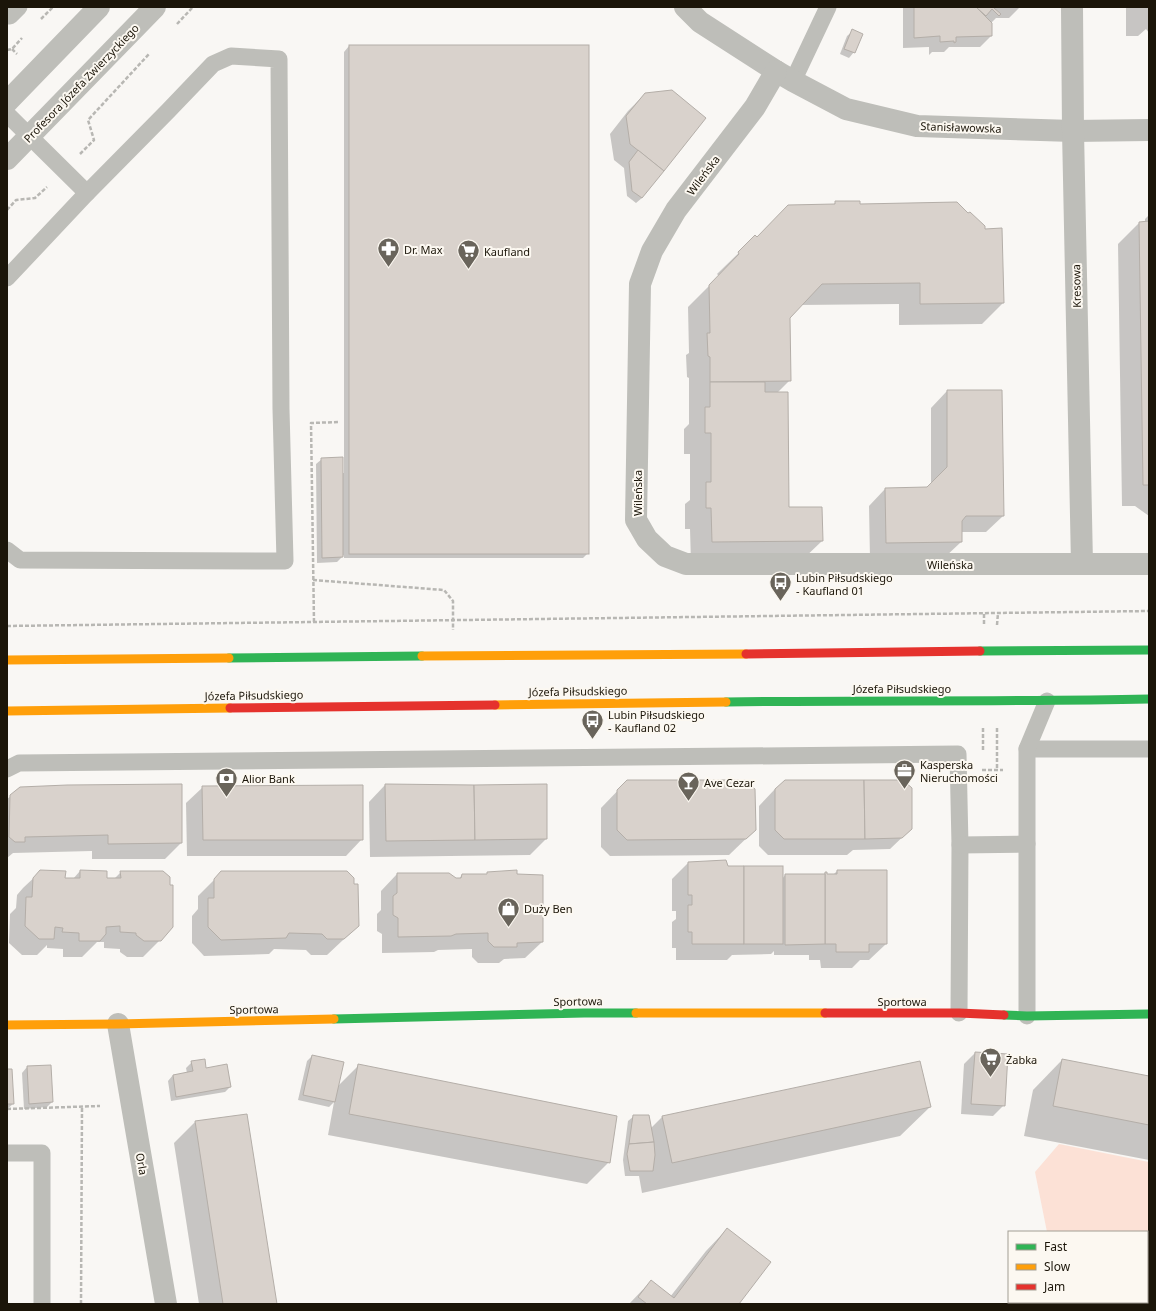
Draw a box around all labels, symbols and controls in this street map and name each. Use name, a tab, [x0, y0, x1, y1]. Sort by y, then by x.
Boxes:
street label: Profesora Józefa Zwierzyckiego	[20, 20, 142, 146]
street label: Stanisławowska	[920, 118, 1002, 136]
street label: Wileńska	[683, 152, 723, 198]
pharmacy icon: Dr. Max	[375, 236, 401, 269]
supermarket icon: Kaufland	[456, 238, 482, 271]
place label: Dr. Max	[404, 242, 443, 257]
place label: Kaufland	[484, 244, 530, 259]
street label: Kresowa	[1068, 264, 1084, 308]
street label: Wileńska	[630, 470, 645, 516]
street label: Wileńska	[927, 557, 973, 572]
bus stop icon: Lubin Piłsudskiego - Kaufland 01	[767, 570, 793, 603]
place label: Lubin Piłsudskiego - Kaufland 01	[796, 570, 893, 598]
street label: Józefa Piłsudskiego	[852, 681, 952, 696]
street label: Józefa Piłsudskiego	[528, 683, 628, 699]
street label: Józefa Piłsudskiego	[204, 687, 304, 703]
bus stop icon: Lubin Piłsudskiego - Kaufland 02	[579, 707, 605, 740]
place label: Lubin Piłsudskiego - Kaufland 02	[608, 707, 705, 735]
office icon: Kasperska Nieruchomości	[891, 757, 917, 790]
place label: Kasperska Nieruchomości	[920, 757, 998, 785]
bank icon: Alior Bank	[214, 765, 240, 798]
bar icon: Ave Cezar	[675, 769, 701, 802]
place label: Alior Bank	[242, 771, 295, 786]
place label: Ave Cezar	[704, 775, 755, 790]
shop icon: Duży Ben	[496, 895, 522, 928]
place label: Duży Ben	[524, 901, 573, 916]
street label: Sportowa	[553, 993, 603, 1009]
street label: Sportowa	[877, 994, 927, 1009]
street label: Sportowa	[229, 1001, 279, 1017]
supermarket icon: Żabka	[977, 1046, 1003, 1079]
place label: Żabka	[1006, 1052, 1037, 1067]
street label: Orla	[133, 1152, 151, 1176]
legend	[1008, 1231, 1148, 1303]
text: Fast	[1044, 1238, 1068, 1255]
text: Slow	[1044, 1258, 1071, 1275]
text: Jam	[1043, 1278, 1065, 1295]

